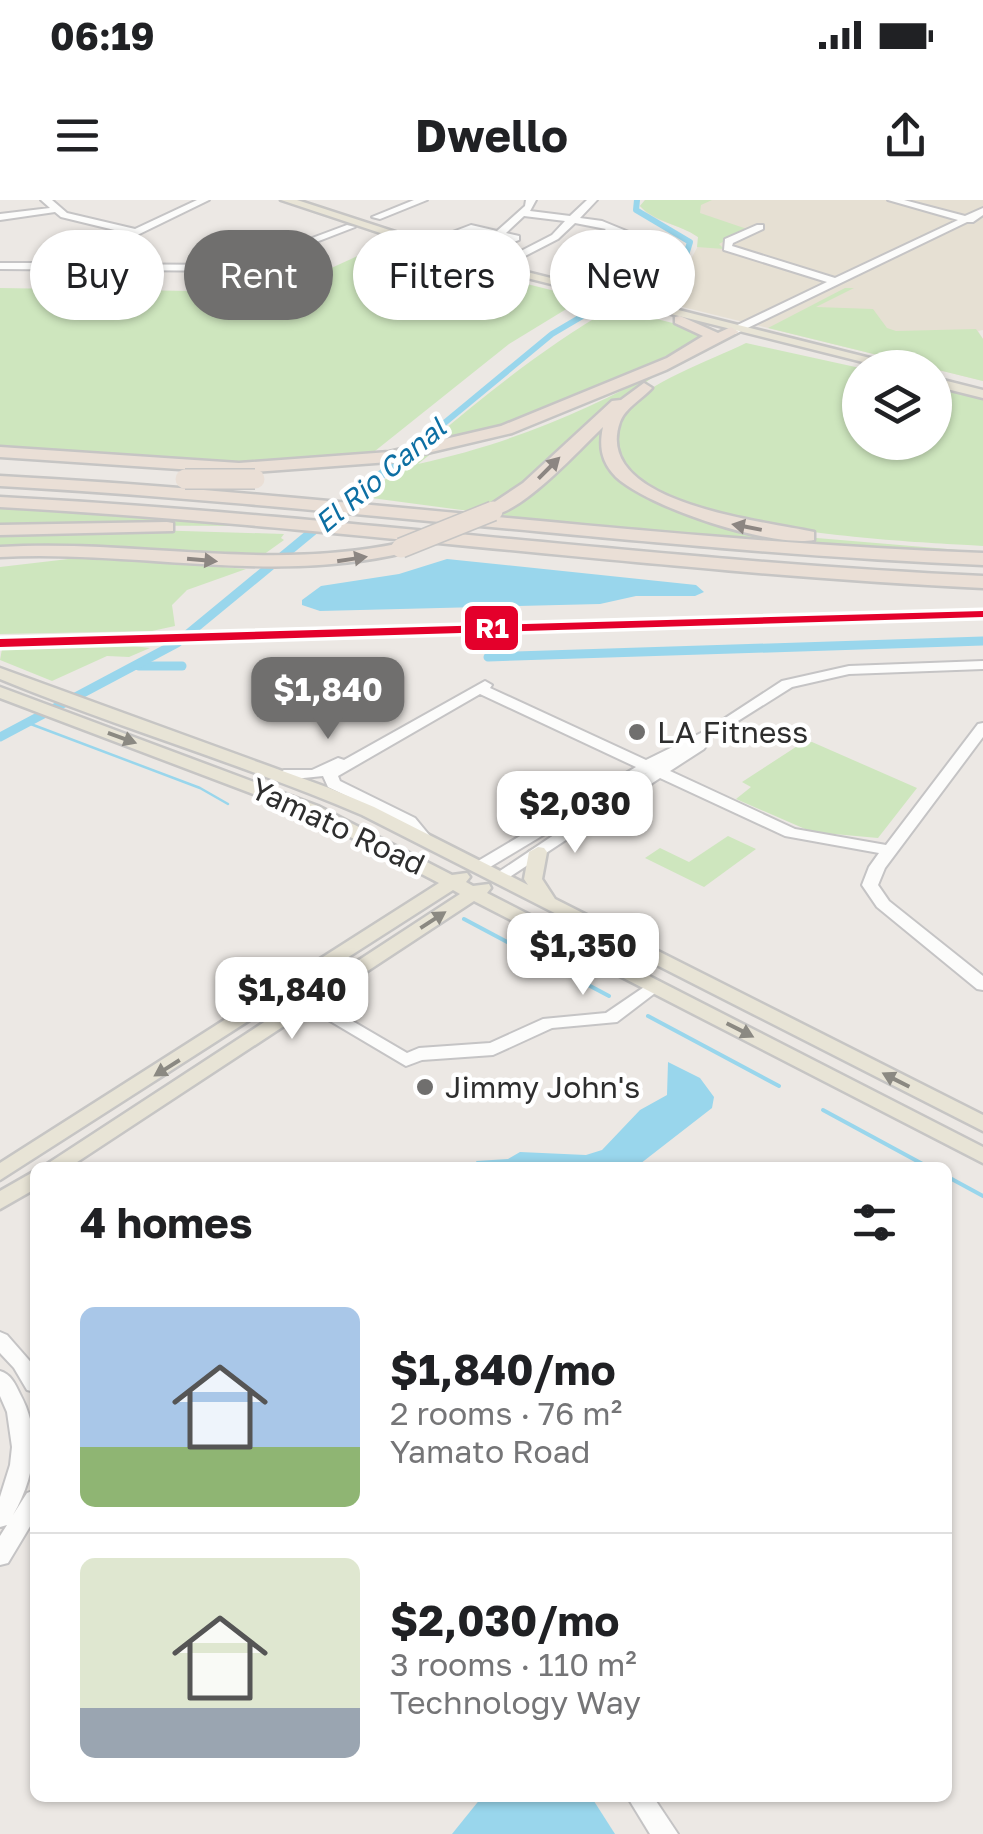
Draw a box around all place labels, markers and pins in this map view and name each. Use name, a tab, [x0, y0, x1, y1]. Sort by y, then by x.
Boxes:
pin: $1,840	[247, 657, 409, 742]
place label: LA Fitness	[657, 714, 808, 750]
marker: LA Fitness	[626, 721, 648, 743]
pin: $2,030	[494, 771, 656, 856]
pin: $1,350	[502, 913, 664, 998]
pin: $1,840	[211, 957, 373, 1042]
place label: Jimmy John's	[445, 1069, 640, 1105]
marker: Jimmy John's	[414, 1076, 436, 1098]

